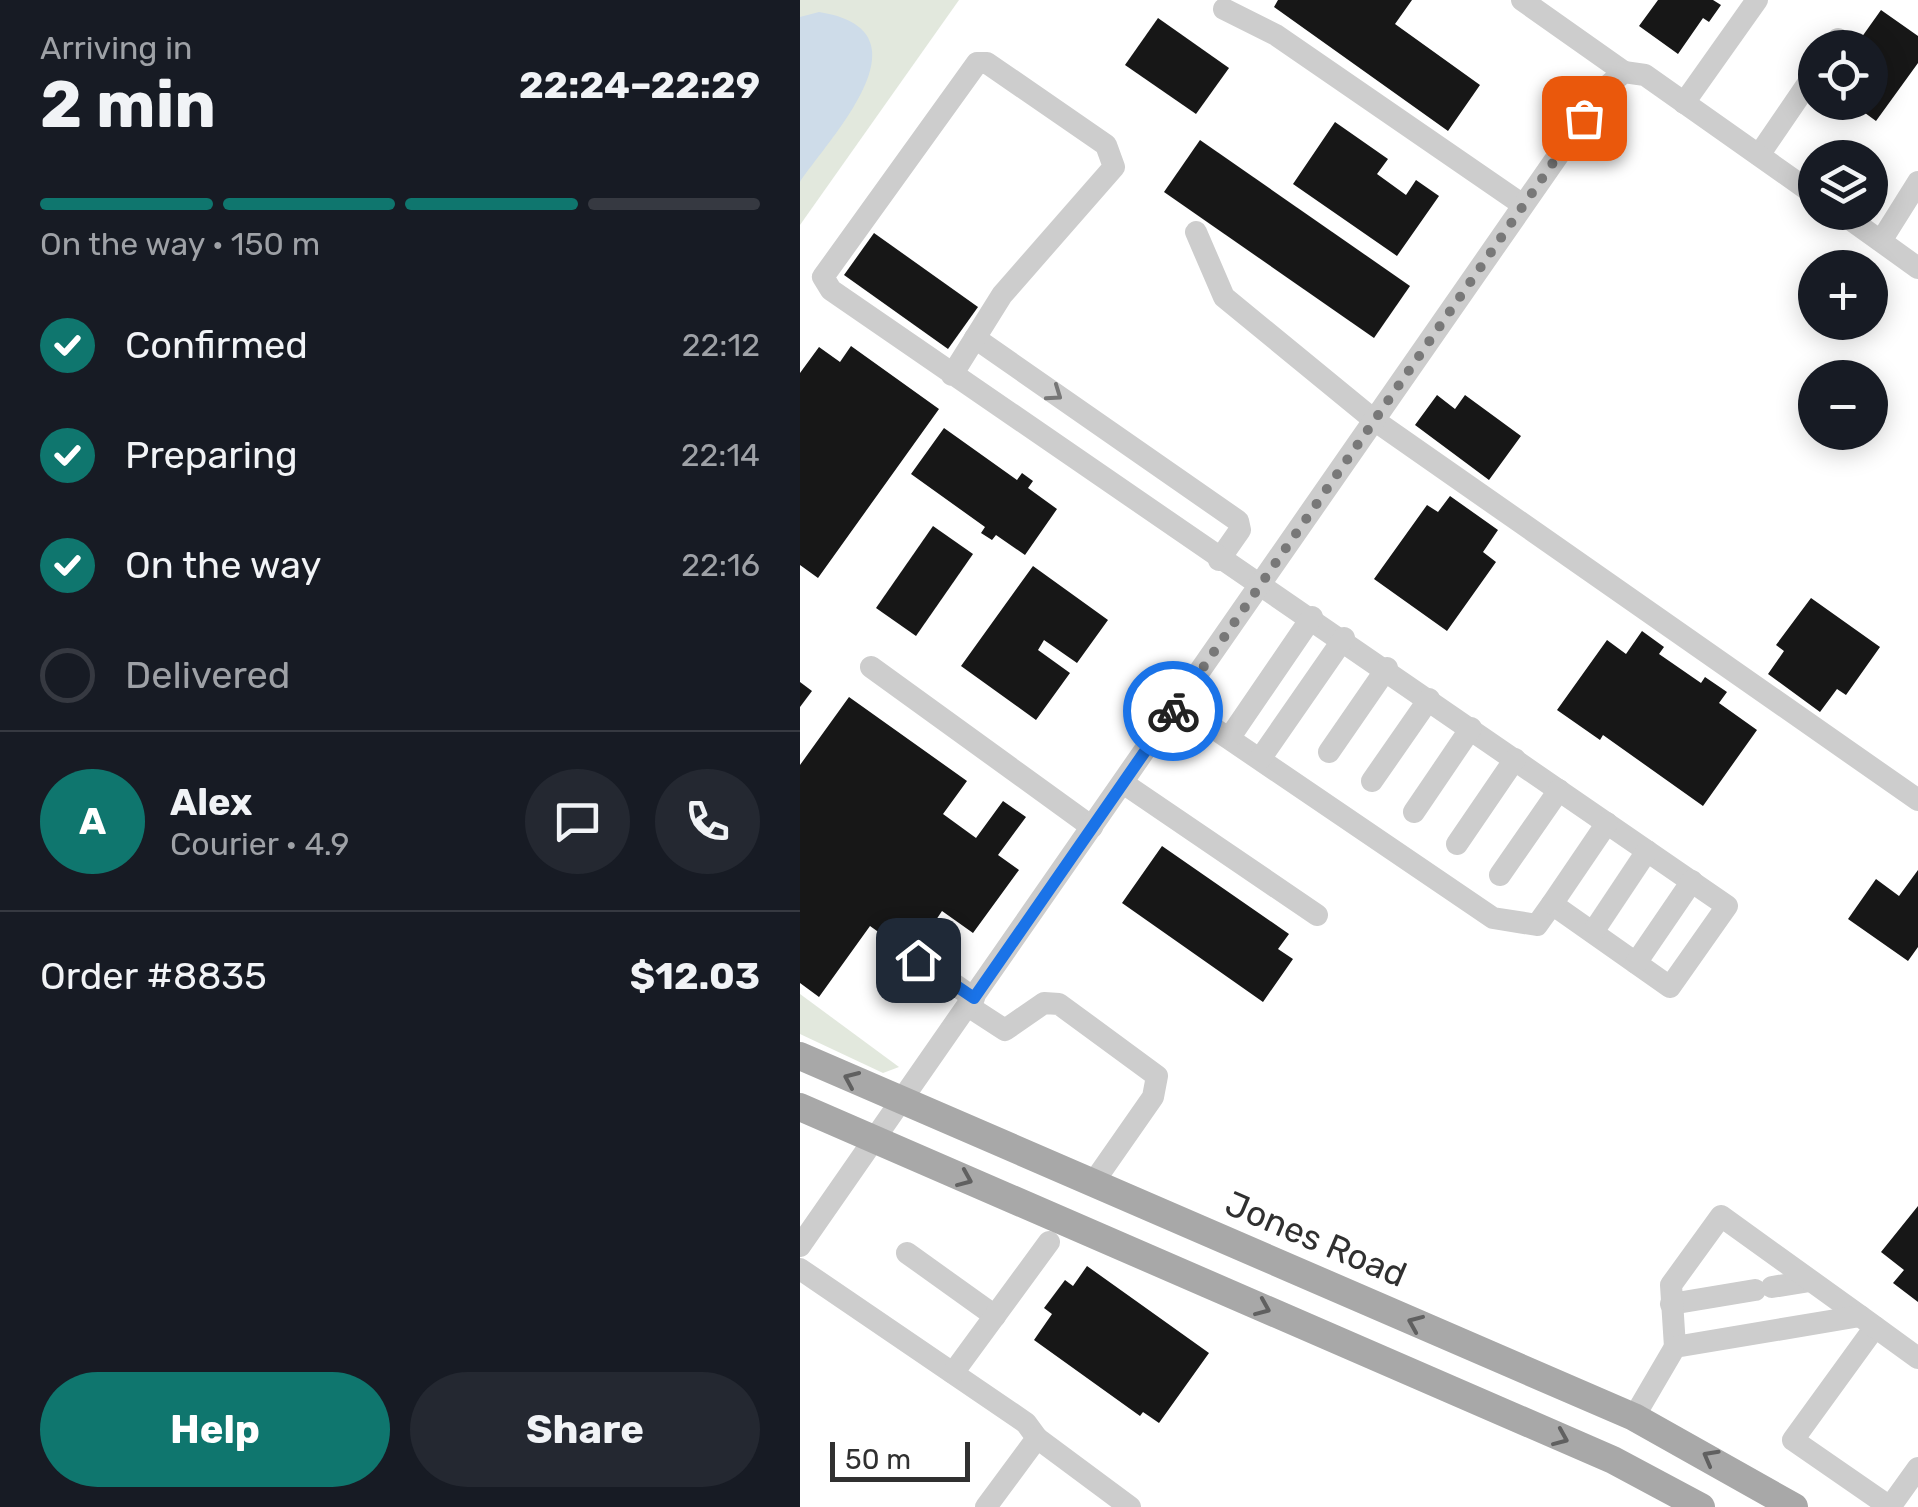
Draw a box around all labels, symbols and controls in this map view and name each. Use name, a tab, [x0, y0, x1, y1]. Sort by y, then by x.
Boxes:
text: Arriving in	[40, 29, 192, 67]
map controls	[1798, 30, 1888, 450]
button: locate	[1798, 30, 1888, 120]
text: 22:24–22:29	[519, 62, 760, 108]
text: 2 min	[40, 66, 216, 143]
pin	[1542, 76, 1627, 161]
icon: bag	[1557, 91, 1612, 146]
button: layers	[1798, 140, 1888, 230]
text: On the way · 150 m	[40, 225, 320, 263]
button: +	[1798, 250, 1888, 340]
icon: check	[40, 318, 95, 373]
text: Confirmed	[125, 322, 308, 368]
text: 22:12	[682, 326, 760, 364]
button: −	[1798, 360, 1888, 450]
one-way arrow	[1044, 382, 1062, 400]
icon: check	[40, 428, 95, 483]
text: Preparing	[125, 432, 298, 478]
text: 22:14	[681, 436, 760, 474]
icon: check	[40, 538, 95, 593]
text: On the way	[125, 542, 321, 588]
text: 22:16	[681, 546, 760, 584]
text: Delivered	[125, 652, 290, 698]
courier	[1123, 661, 1223, 761]
icon: bike	[1146, 684, 1201, 739]
button: chat	[525, 769, 630, 874]
button: phone	[655, 769, 760, 874]
text: Alex	[170, 779, 252, 825]
text: A	[79, 798, 106, 844]
text: Courier · 4.9	[170, 825, 349, 863]
pin	[876, 918, 961, 1003]
icon: home	[891, 933, 946, 988]
text: Order #8835	[40, 953, 267, 999]
text: $12.03	[630, 953, 760, 999]
one-way arrow	[843, 1071, 861, 1091]
one-way arrow	[955, 1167, 973, 1187]
street label: Jones Road	[1219, 1182, 1413, 1296]
one-way arrow	[1253, 1296, 1271, 1316]
one-way arrow	[1407, 1315, 1425, 1335]
button: Help	[40, 1372, 390, 1487]
button: Share	[410, 1372, 760, 1487]
one-way arrow	[1551, 1426, 1569, 1446]
scale bar	[830, 1437, 970, 1482]
text: 50 m	[845, 1443, 911, 1476]
one-way arrow	[1703, 1450, 1721, 1470]

